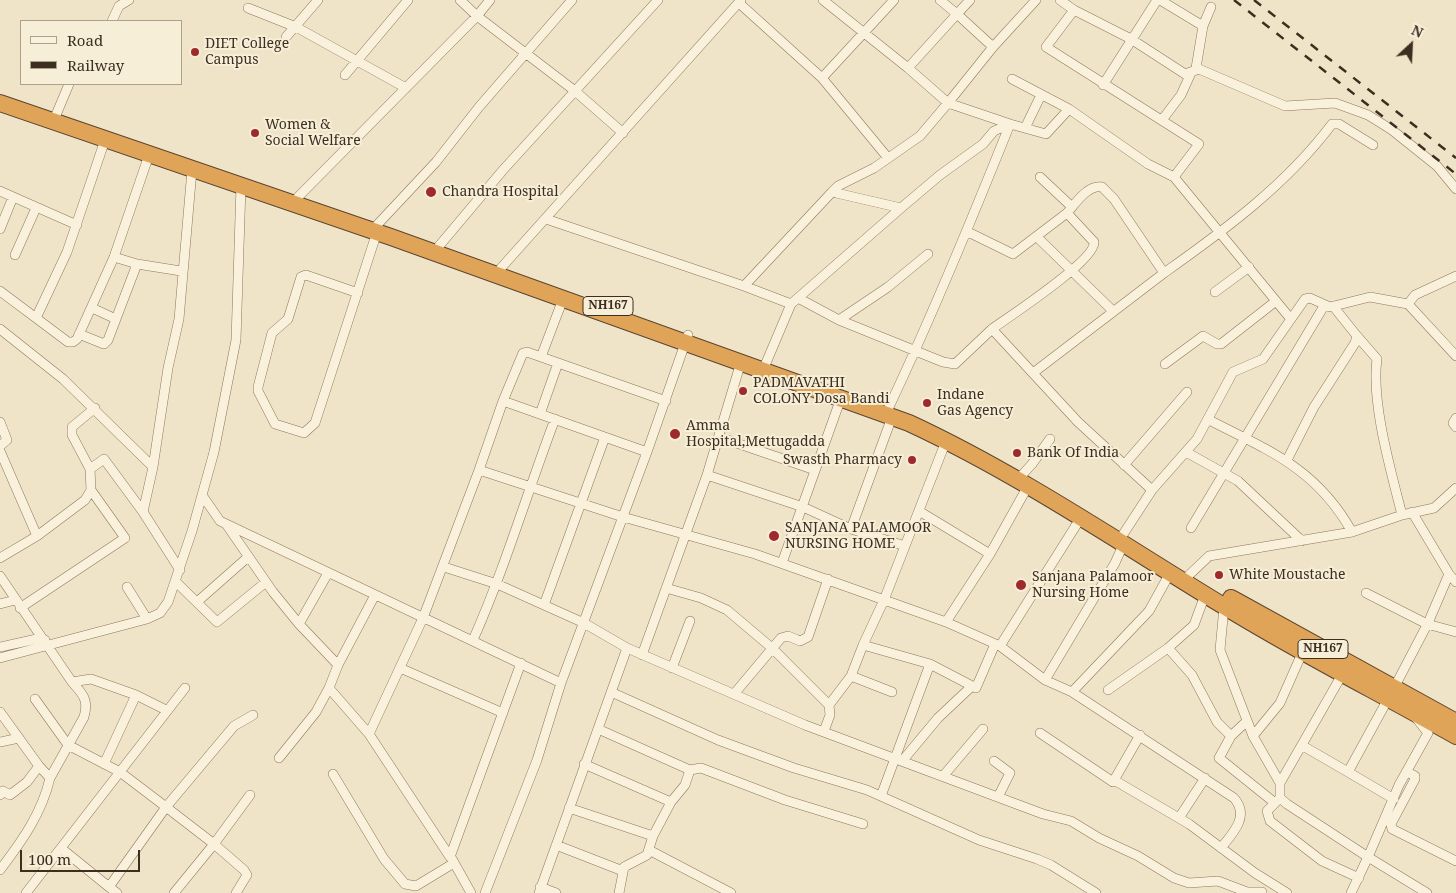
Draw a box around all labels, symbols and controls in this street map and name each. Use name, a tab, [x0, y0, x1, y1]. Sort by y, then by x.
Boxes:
legend	[20, 20, 182, 85]
north arrow	[1386, 20, 1436, 70]
text: N	[1409, 20, 1427, 42]
text: Road	[67, 30, 103, 50]
place label: DIET College Campus	[205, 36, 289, 68]
marker: DIET College Campus	[189, 46, 201, 58]
text: Railway	[67, 55, 124, 75]
place label: Women & Social Welfare	[265, 117, 361, 150]
marker: Women & Social Welfare	[249, 127, 261, 139]
place label: Chandra Hospital	[442, 184, 559, 200]
marker: Chandra Hospital	[424, 185, 438, 199]
road number: NH167	[583, 296, 633, 316]
place label: PADMAVATHI COLONY Dosa Bandi	[753, 375, 889, 408]
marker: PADMAVATHI COLONY Dosa Bandi	[737, 385, 749, 397]
place label: Indane Gas Agency	[937, 387, 1013, 420]
marker: Indane Gas Agency	[921, 397, 933, 409]
place label: Amma Hospital,Mettugadda	[686, 418, 825, 451]
marker: Amma Hospital,Mettugadda	[668, 427, 682, 441]
place label: Bank Of India	[1027, 445, 1119, 461]
marker: Bank Of India	[1011, 447, 1023, 459]
place label: Swasth Pharmacy	[783, 452, 902, 468]
marker: Swasth Pharmacy	[906, 454, 918, 466]
place label: SANJANA PALAMOOR NURSING HOME	[785, 520, 931, 552]
marker: SANJANA PALAMOOR NURSING HOME	[767, 529, 781, 543]
place label: White Moustache	[1229, 567, 1346, 583]
place label: Sanjana Palamoor Nursing Home	[1032, 569, 1154, 602]
marker: White Moustache	[1213, 569, 1225, 581]
marker: Sanjana Palamoor Nursing Home	[1014, 578, 1028, 592]
road number: NH167	[1298, 640, 1348, 659]
scale bar	[22, 840, 142, 872]
text: 100 m	[28, 849, 71, 869]

